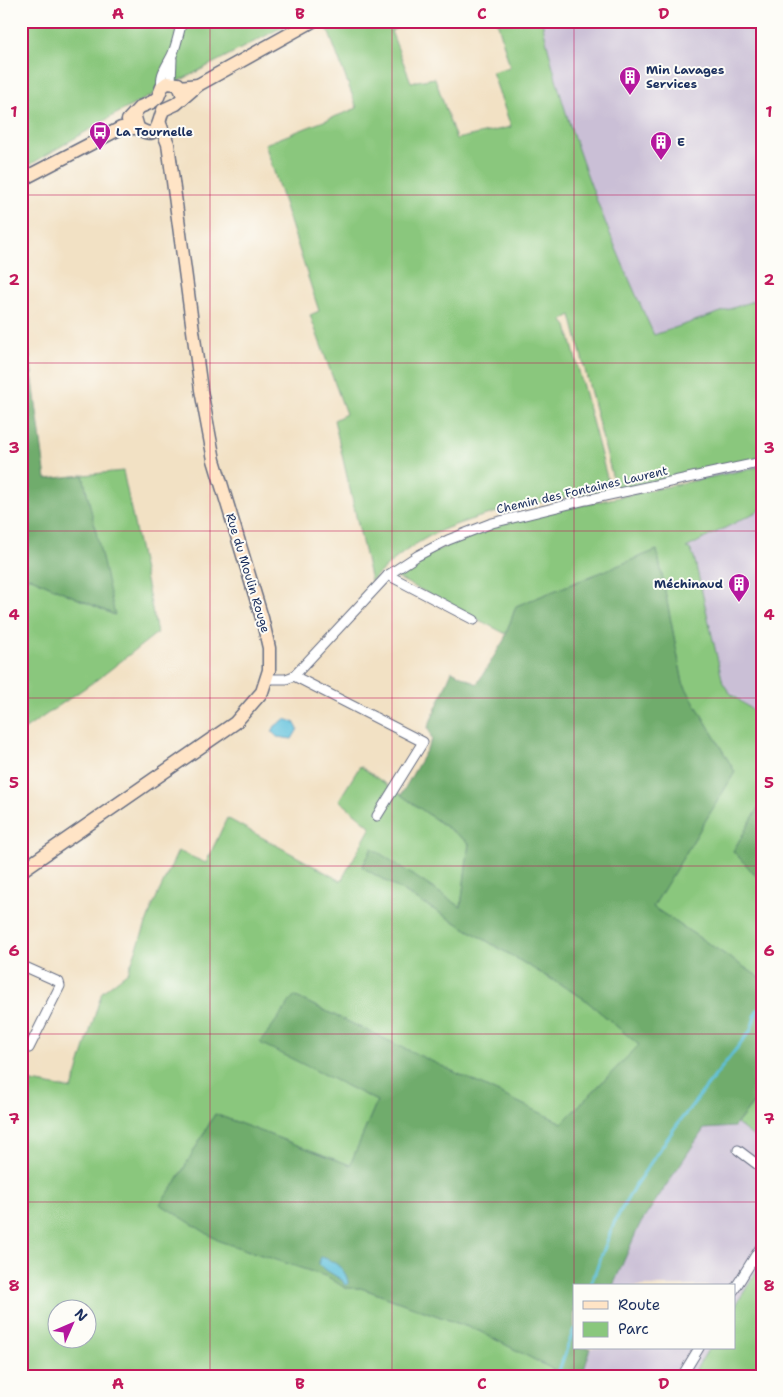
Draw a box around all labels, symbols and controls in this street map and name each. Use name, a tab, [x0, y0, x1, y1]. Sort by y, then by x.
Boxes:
text: A	[112, 3, 124, 24]
text: B	[295, 3, 305, 24]
text: C	[477, 3, 487, 24]
text: D	[658, 3, 670, 24]
place label: Min Lavages Services	[646, 62, 724, 92]
building icon: Min Lavages Services	[618, 65, 642, 96]
text: 1	[10, 101, 18, 122]
text: 1	[765, 101, 773, 122]
bus stop icon: La Tournelle	[88, 120, 112, 151]
place label: La Tournelle	[116, 124, 193, 140]
building icon: E	[649, 130, 673, 161]
place label: E	[677, 134, 685, 150]
text: 2	[8, 269, 20, 290]
text: 2	[763, 269, 775, 290]
text: 3	[8, 437, 20, 458]
text: 3	[763, 437, 775, 458]
street label: Chemin des Fontaines Laurent	[495, 462, 669, 518]
street label: Rue du Moulin Rouge	[222, 511, 274, 635]
building icon: Méchinaud	[727, 572, 751, 603]
place label: Méchinaud	[654, 576, 723, 592]
text: 4	[8, 604, 20, 625]
text: 4	[763, 604, 775, 625]
text: 5	[9, 772, 19, 793]
text: 5	[764, 772, 774, 793]
text: 6	[8, 940, 20, 961]
text: 6	[763, 940, 775, 961]
text: 7	[8, 1108, 20, 1129]
text: 7	[763, 1108, 775, 1129]
text: 8	[8, 1275, 20, 1296]
text: 8	[763, 1275, 775, 1296]
legend	[573, 1284, 736, 1350]
text: Route	[618, 1295, 660, 1315]
north arrow	[48, 1300, 98, 1350]
text: N	[71, 1305, 91, 1325]
text: Parc	[618, 1319, 649, 1339]
text: A	[112, 1373, 124, 1394]
text: B	[295, 1373, 305, 1394]
text: C	[477, 1373, 487, 1394]
text: D	[658, 1373, 670, 1394]

